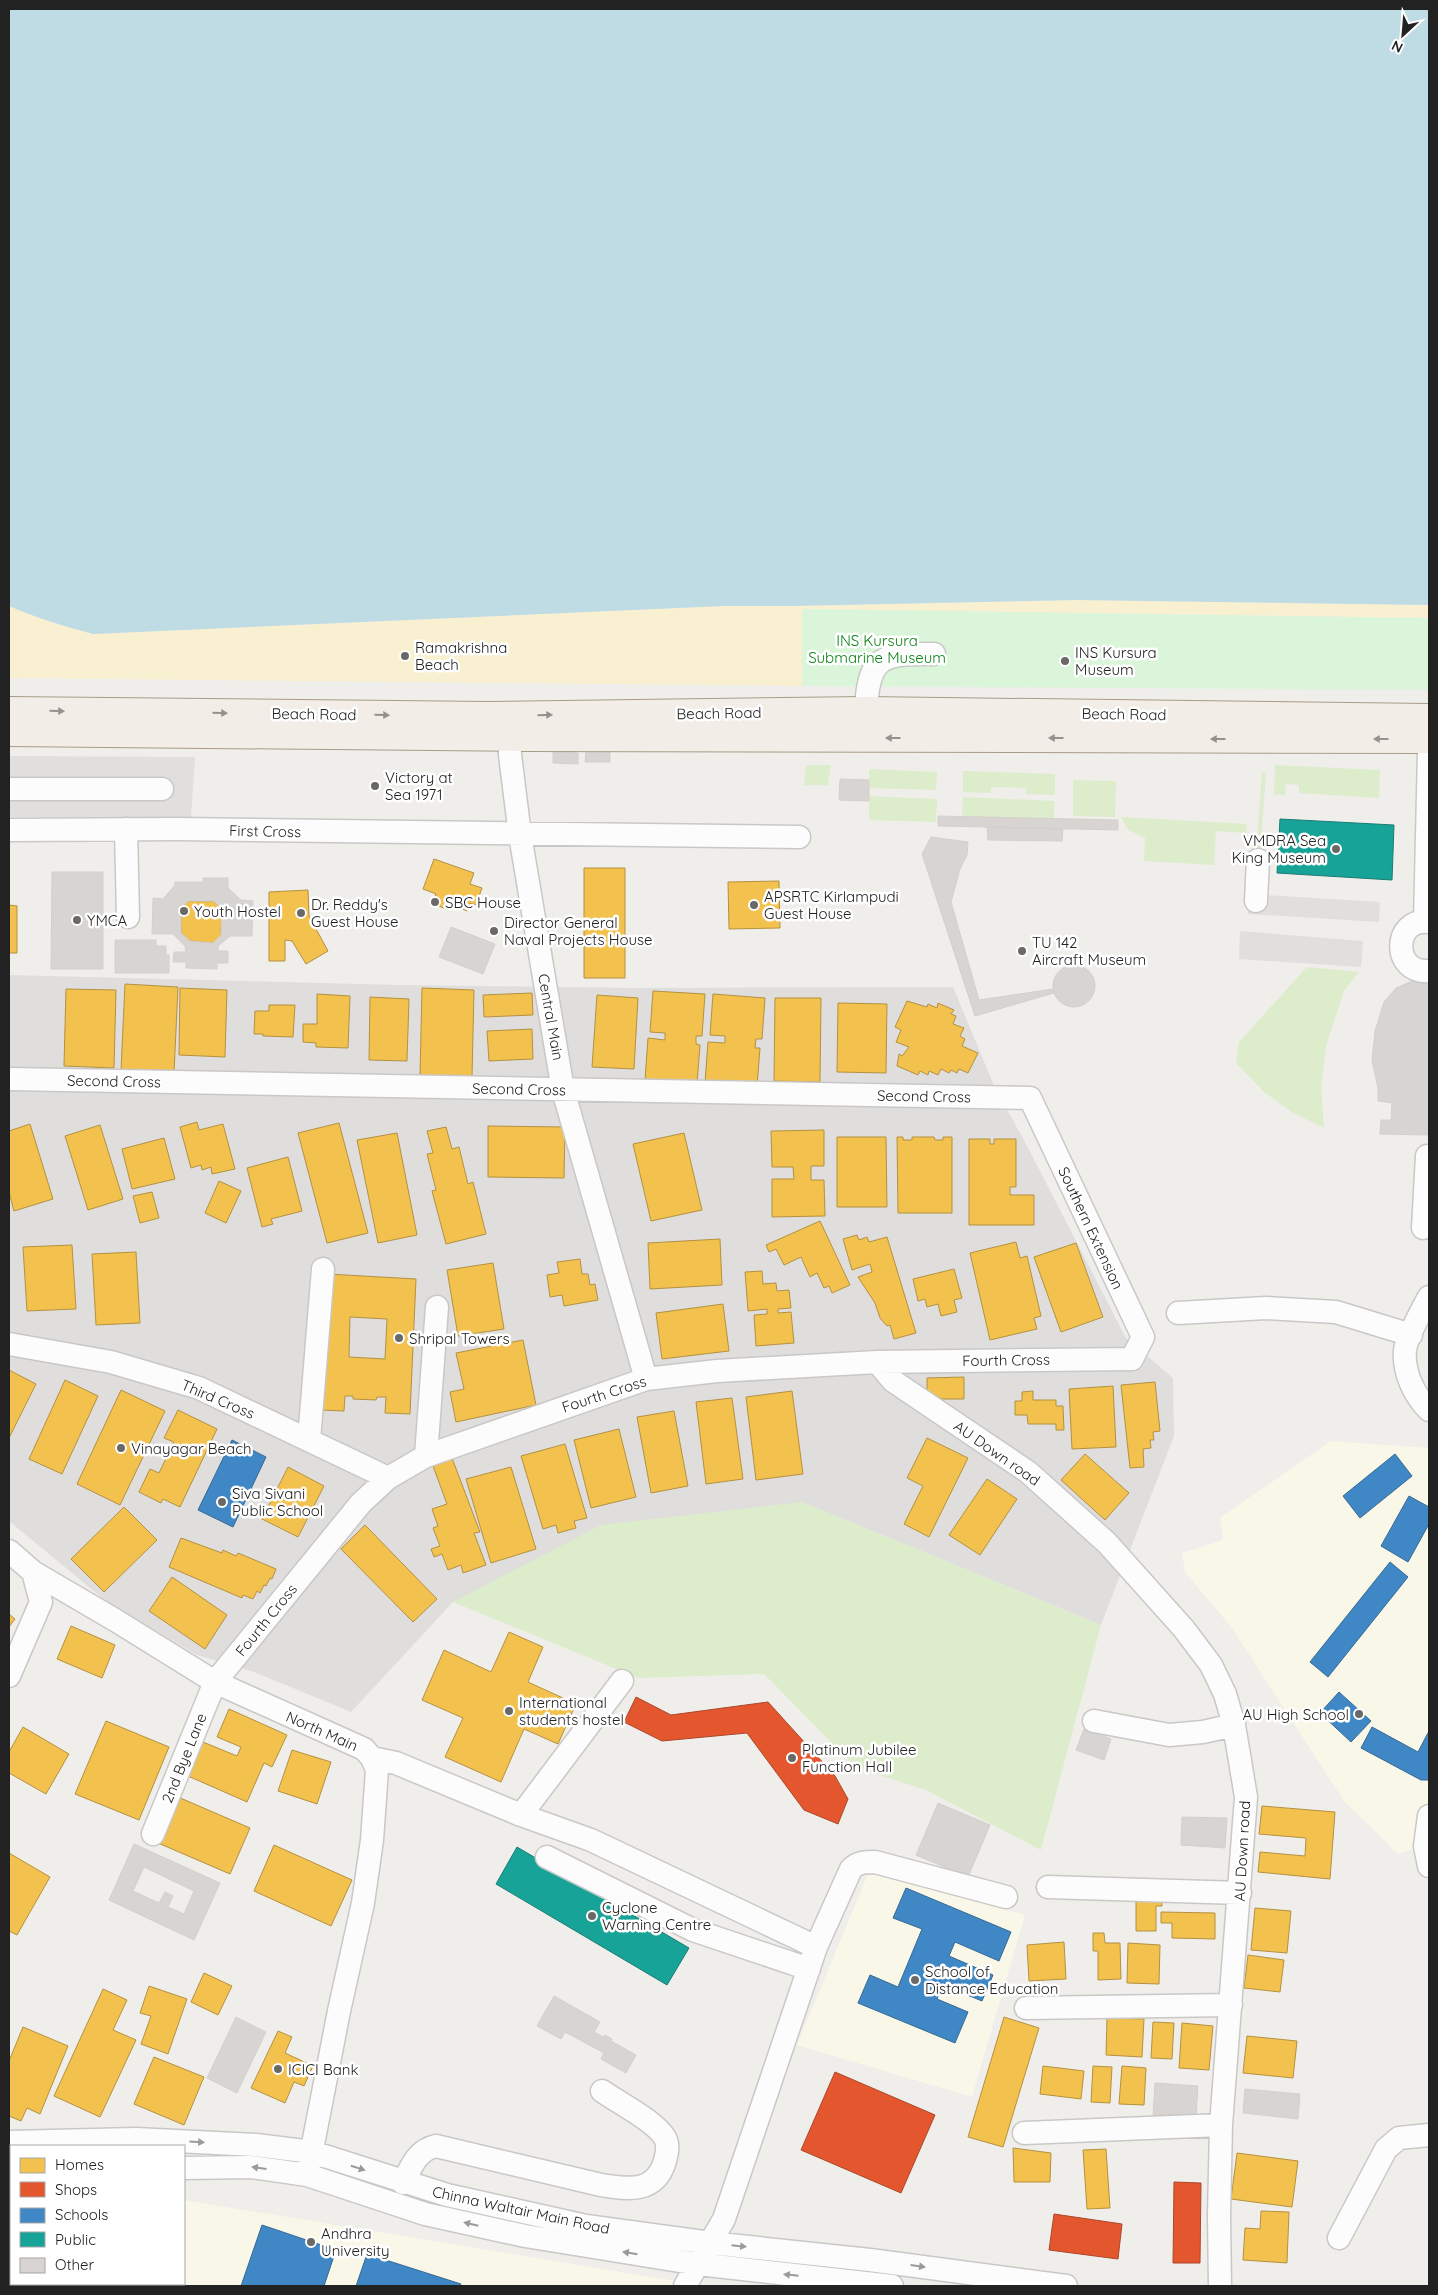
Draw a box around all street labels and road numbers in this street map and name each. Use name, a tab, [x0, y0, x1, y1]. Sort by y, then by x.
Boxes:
street label: Beach Road	[676, 703, 762, 723]
street label: Beach Road	[271, 704, 357, 724]
street label: Beach Road	[1081, 704, 1167, 724]
street label: First Cross	[229, 821, 301, 841]
street label: Central Main	[534, 972, 568, 1062]
street label: Second Cross	[67, 1071, 161, 1091]
street label: Second Cross	[472, 1079, 566, 1099]
street label: Second Cross	[877, 1086, 971, 1106]
street label: Southern Extension	[1054, 1164, 1128, 1292]
street label: Fourth Cross	[962, 1350, 1050, 1370]
street label: Fourth Cross	[559, 1371, 649, 1417]
street label: Third Cross	[178, 1375, 258, 1423]
street label: AU Down road	[950, 1416, 1044, 1490]
street label: Fourth Cross	[231, 1580, 301, 1660]
street label: North Main	[283, 1707, 361, 1755]
street label: 2nd Bye Lane	[157, 1710, 211, 1806]
street label: AU Down road	[1230, 1800, 1254, 1902]
street label: Chinna Waltair Main Road	[431, 2182, 611, 2238]

